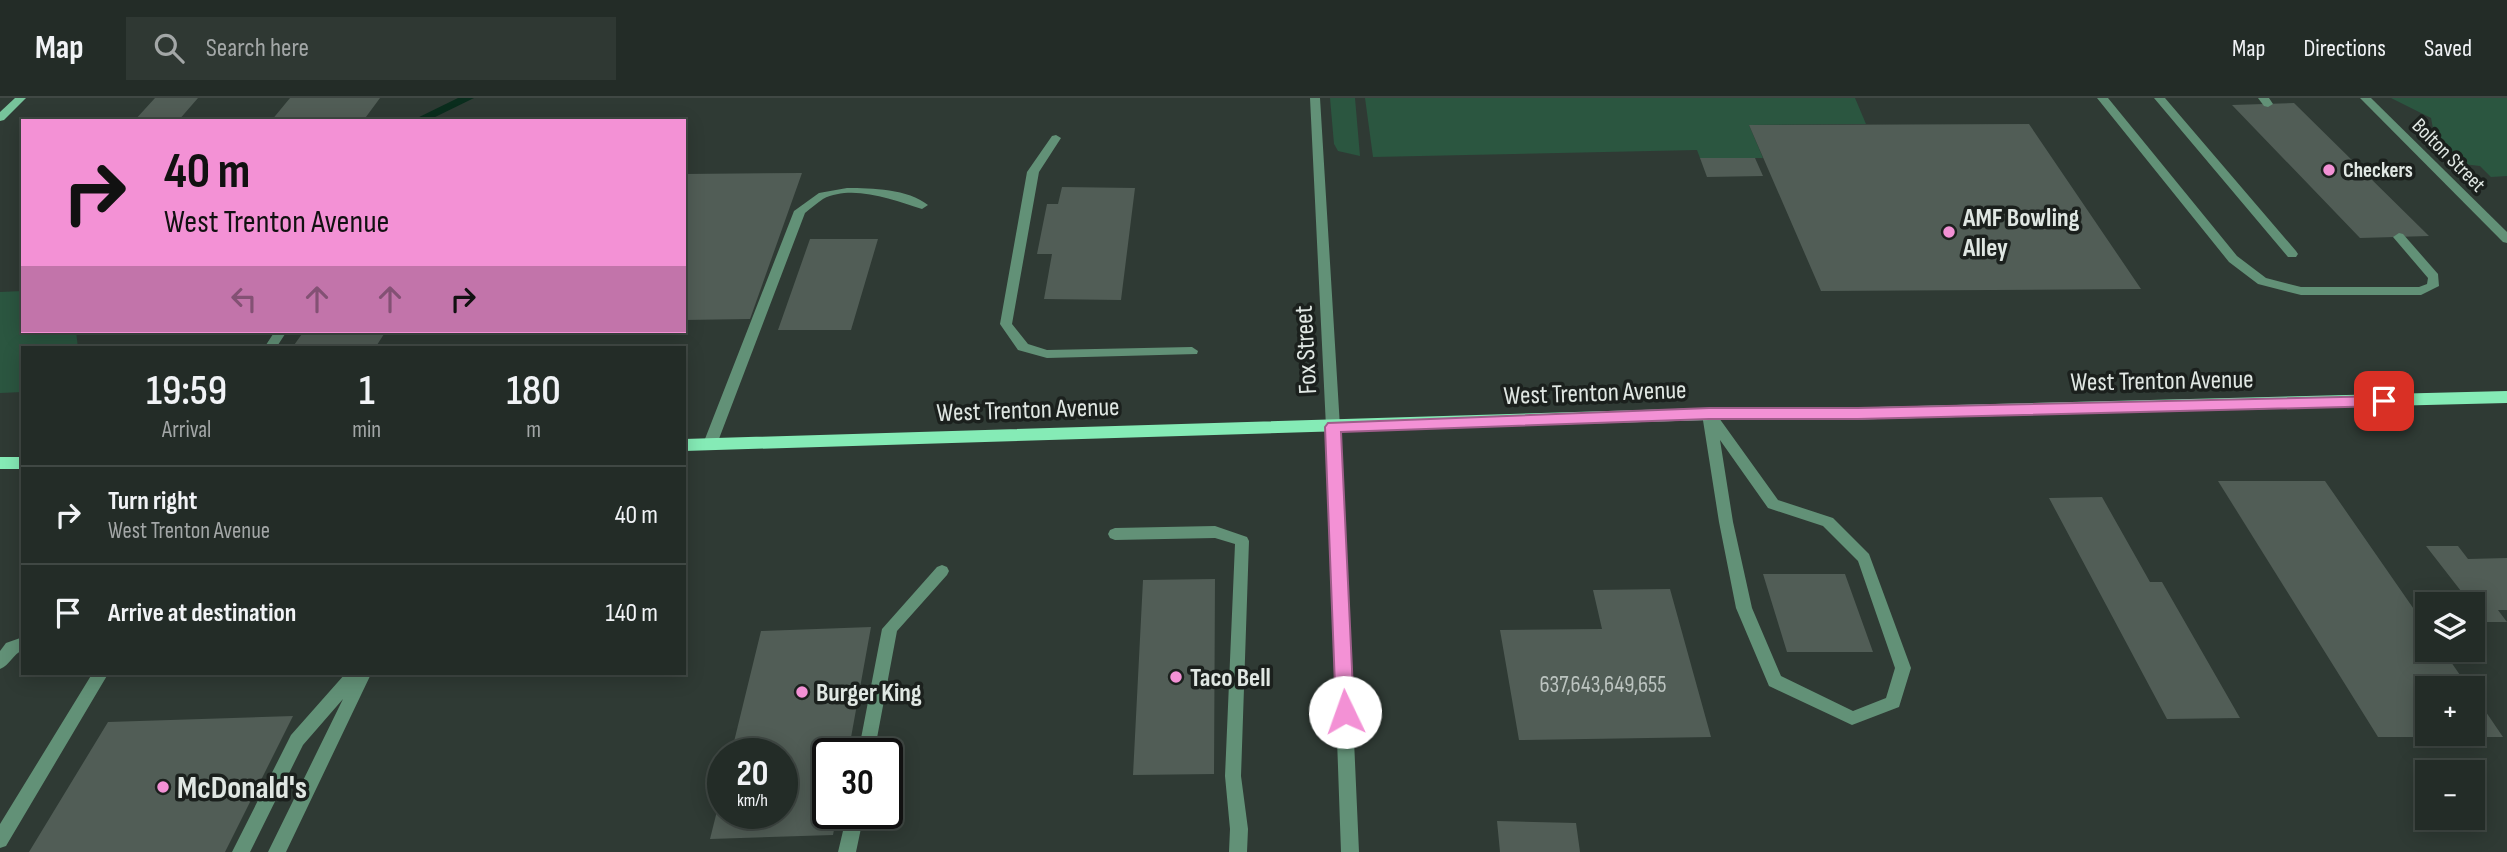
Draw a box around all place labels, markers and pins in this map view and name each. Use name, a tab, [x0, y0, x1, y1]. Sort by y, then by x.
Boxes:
place label: Checkers	[2343, 158, 2413, 183]
marker: Checkers	[2321, 162, 2337, 178]
place label: AMF Bowling Alley	[1962, 203, 2080, 264]
marker: AMF Bowling Alley	[1941, 224, 1957, 240]
pin	[2354, 371, 2414, 431]
place label: Taco Bell	[1190, 663, 1271, 694]
marker: Taco Bell	[1168, 669, 1184, 685]
place label: Burger King	[816, 678, 922, 709]
marker: Burger King	[794, 684, 810, 700]
place label: McDonald's	[177, 769, 307, 808]
marker: McDonald's	[155, 779, 171, 795]

